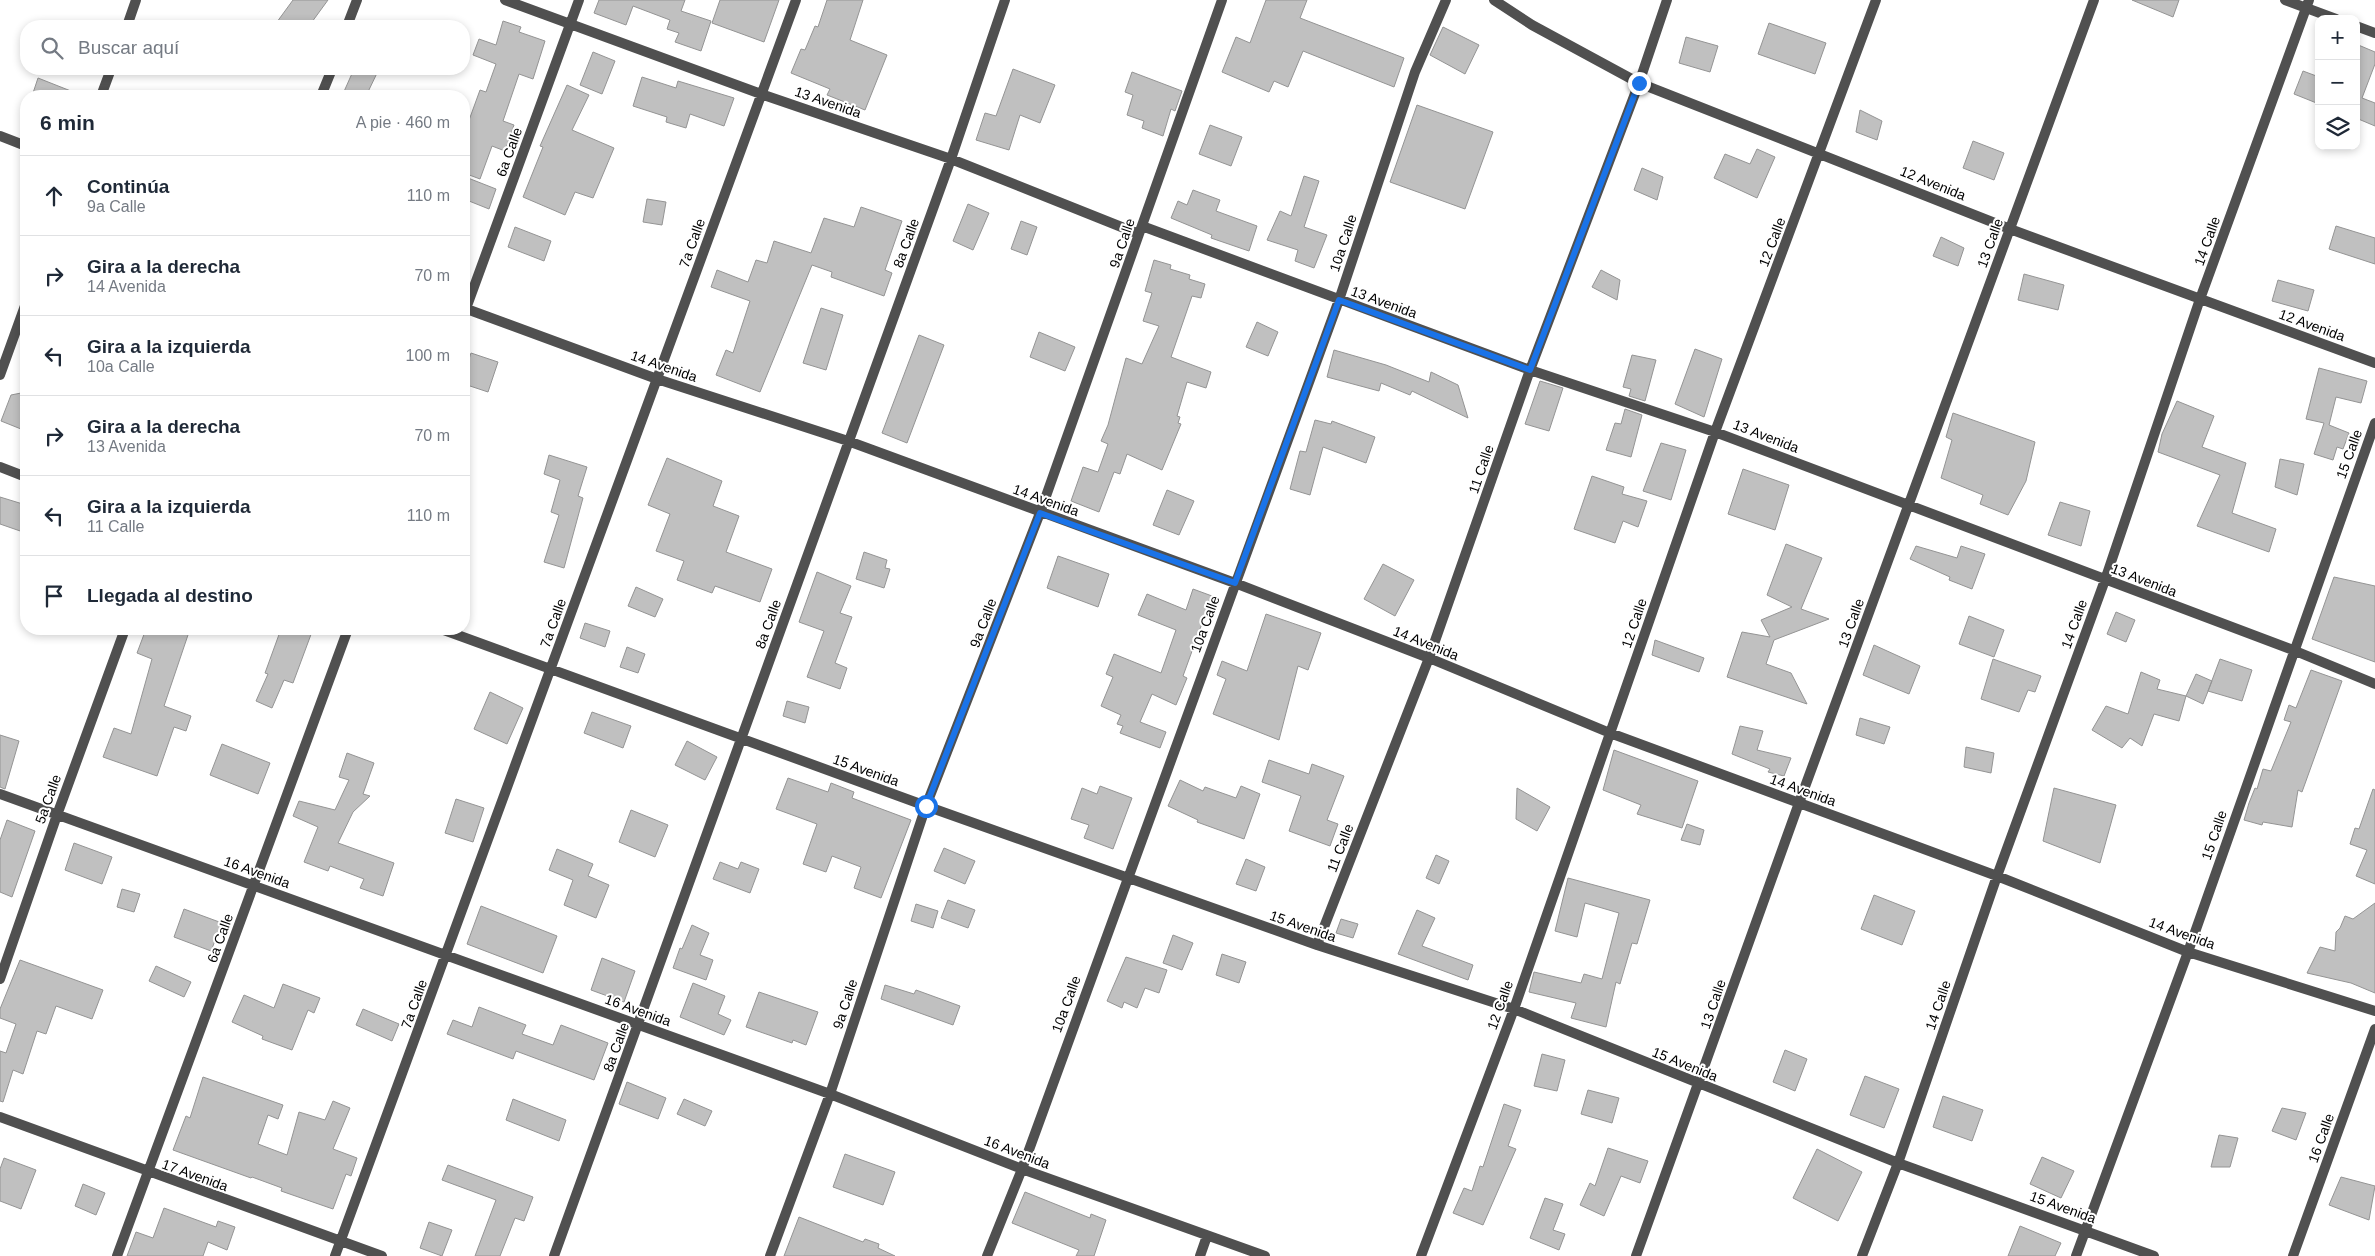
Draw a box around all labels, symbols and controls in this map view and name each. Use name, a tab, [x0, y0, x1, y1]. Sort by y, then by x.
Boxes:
map controls	[2315, 15, 2360, 150]
button: +	[2315, 15, 2360, 60]
search box	[20, 20, 470, 75]
icon: search	[38, 34, 66, 62]
text: Buscar aquí	[78, 37, 179, 58]
button: −	[2315, 60, 2360, 105]
route end	[1628, 72, 1651, 95]
street label: 13 Avenida	[793, 83, 863, 121]
button: layers	[2315, 105, 2360, 150]
text: 6 min	[40, 111, 95, 134]
text: A pie · 460 m	[356, 114, 450, 131]
street label: 6a Calle	[493, 125, 525, 179]
street label: 12 Avenida	[1898, 163, 1968, 203]
text: Continúa	[87, 176, 169, 197]
icon: ahead	[40, 182, 68, 210]
text: 110 m	[407, 187, 450, 204]
text: 9a Calle	[87, 198, 146, 215]
street label: 10a Calle	[1326, 212, 1360, 274]
street label: 14 Calle	[2191, 214, 2223, 268]
street label: 12 Calle	[1755, 215, 1789, 269]
street label: 7a Calle	[676, 216, 708, 270]
street label: 8a Calle	[890, 216, 922, 270]
street label: 9a Calle	[1106, 216, 1138, 270]
street label: 13 Calle	[1974, 216, 2006, 270]
text: Gira a la derecha	[87, 256, 240, 277]
icon: right	[40, 262, 68, 290]
text: 70 m	[414, 267, 450, 284]
text: 14 Avenida	[87, 278, 166, 295]
street label: 13 Avenida	[1349, 283, 1419, 321]
street label: 12 Avenida	[2277, 306, 2347, 344]
text: Gira a la izquierda	[87, 336, 251, 357]
icon: left	[40, 342, 68, 370]
text: 100 m	[406, 347, 450, 364]
street label: 14 Avenida	[629, 347, 699, 385]
text: 10a Calle	[87, 358, 155, 375]
text: Gira a la derecha	[87, 416, 240, 437]
street label: 13 Avenida	[1731, 416, 1801, 456]
icon: right	[40, 422, 68, 450]
text: 70 m	[414, 427, 450, 444]
street label: 15 Calle	[2333, 427, 2365, 481]
text: 13 Avenida	[87, 438, 166, 455]
street label: 11 Calle	[1465, 442, 1497, 495]
street label: 14 Avenida	[1011, 481, 1081, 519]
text: Gira a la izquierda	[87, 496, 251, 517]
icon: left	[40, 502, 68, 530]
text: 110 m	[407, 507, 450, 524]
text: 11 Calle	[87, 518, 145, 535]
street label: 13 Avenida	[2109, 560, 2179, 600]
icon: arrive	[40, 582, 68, 610]
text: Llegada al destino	[87, 585, 253, 606]
street label: 10a Calle	[1187, 593, 1223, 655]
street label: 7a Calle	[537, 596, 569, 650]
street label: 9a Calle	[966, 596, 1000, 650]
street label: 12 Calle	[1618, 596, 1650, 650]
street label: 13 Calle	[1835, 596, 1867, 650]
street label: 8a Calle	[752, 597, 784, 651]
street label: 14 Calle	[2058, 597, 2090, 651]
street label: 14 Avenida	[1391, 623, 1461, 663]
street label: 15 Avenida	[831, 751, 901, 789]
street label: 14 Avenida	[1768, 771, 1838, 809]
street label: 5a Calle	[32, 772, 64, 826]
route start	[915, 795, 938, 818]
street label: 15 Calle	[2198, 808, 2230, 862]
street label: 11 Calle	[1324, 821, 1357, 874]
street label: 16 Avenida	[222, 853, 292, 891]
street label: 15 Avenida	[1268, 907, 1338, 945]
street label: 6a Calle	[204, 911, 236, 965]
street label: 14 Avenida	[2147, 914, 2217, 952]
street label: 10a Calle	[1048, 973, 1084, 1035]
street label: 7a Calle	[398, 977, 430, 1031]
street label: 9a Calle	[829, 977, 861, 1031]
street label: 13 Calle	[1697, 977, 1729, 1031]
street label: 12 Calle	[1484, 978, 1516, 1032]
street label: 14 Calle	[1922, 978, 1954, 1032]
street label: 16 Avenida	[603, 991, 673, 1029]
street label: 8a Calle	[600, 1020, 632, 1074]
street label: 15 Avenida	[1650, 1044, 1720, 1084]
street label: 16 Calle	[2305, 1111, 2337, 1165]
street label: 16 Avenida	[982, 1132, 1052, 1172]
street label: 17 Avenida	[160, 1156, 230, 1194]
street label: 15 Avenida	[2028, 1188, 2098, 1226]

